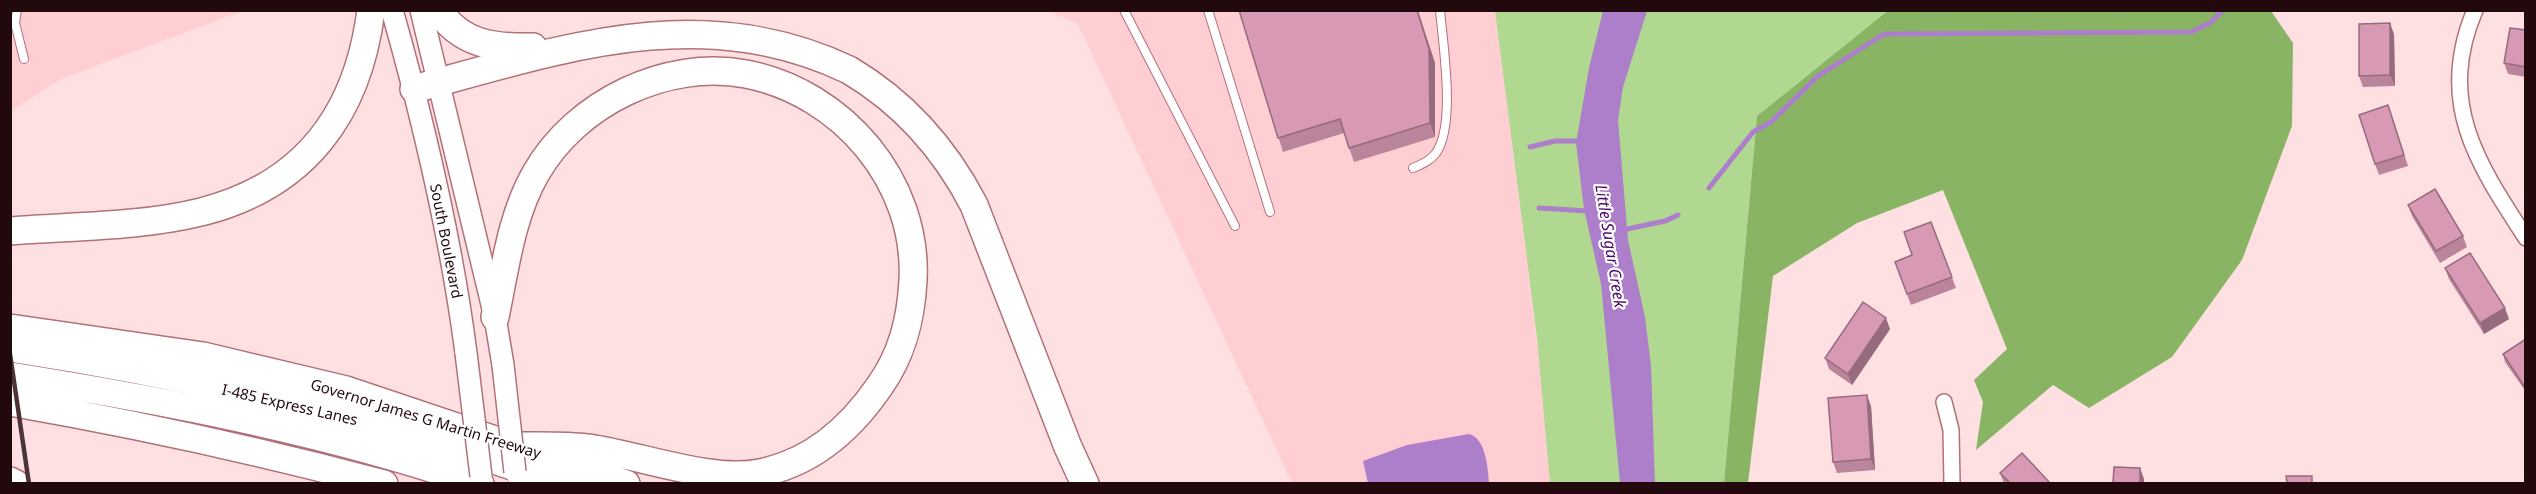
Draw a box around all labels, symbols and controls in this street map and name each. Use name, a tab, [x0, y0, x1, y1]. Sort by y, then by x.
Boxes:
street label: South Boulevard	[426, 182, 468, 300]
water label: Little Sugar Creek	[1590, 183, 1632, 310]
street label: Governor James G Martin Freeway	[308, 373, 544, 463]
street label: I-485 Express Lanes	[220, 379, 360, 429]

